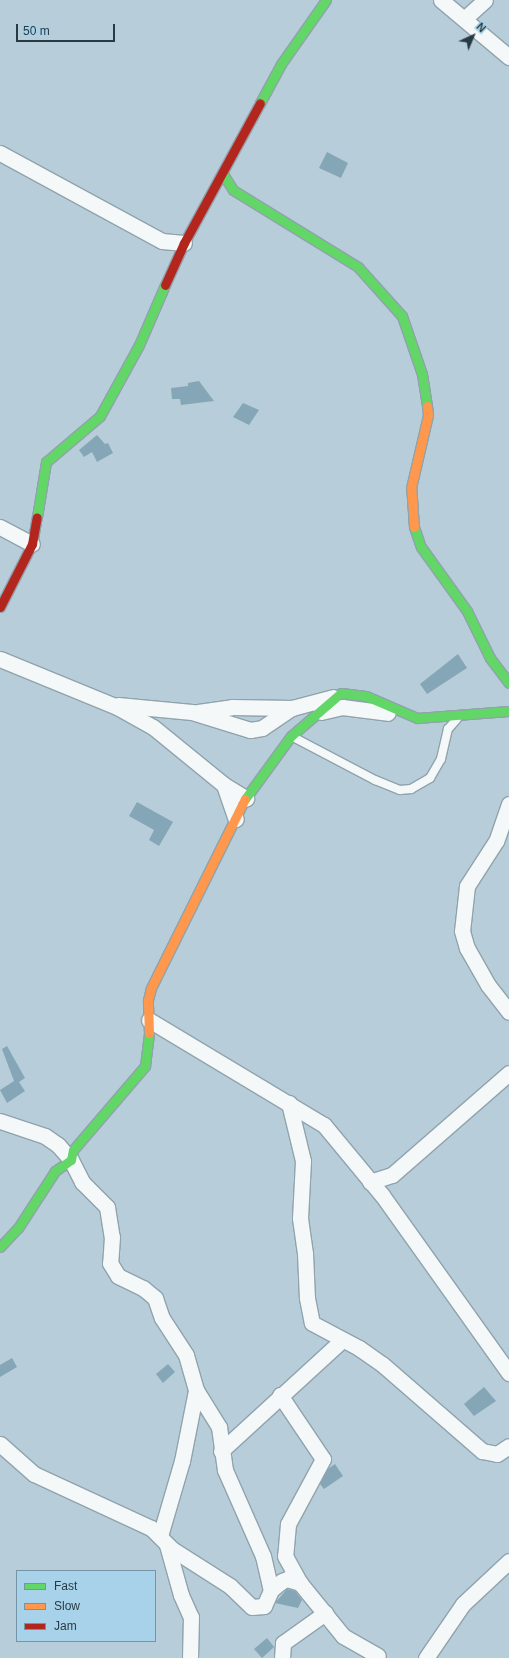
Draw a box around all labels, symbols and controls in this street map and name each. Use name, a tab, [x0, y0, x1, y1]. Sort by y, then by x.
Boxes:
scale bar	[18, 16, 117, 42]
north arrow	[453, 16, 493, 56]
text: N	[474, 20, 488, 34]
text: 50 m	[23, 24, 50, 38]
legend	[16, 1570, 156, 1642]
text: Fast	[54, 1579, 77, 1593]
text: Slow	[54, 1599, 80, 1613]
text: Jam	[54, 1619, 77, 1633]

